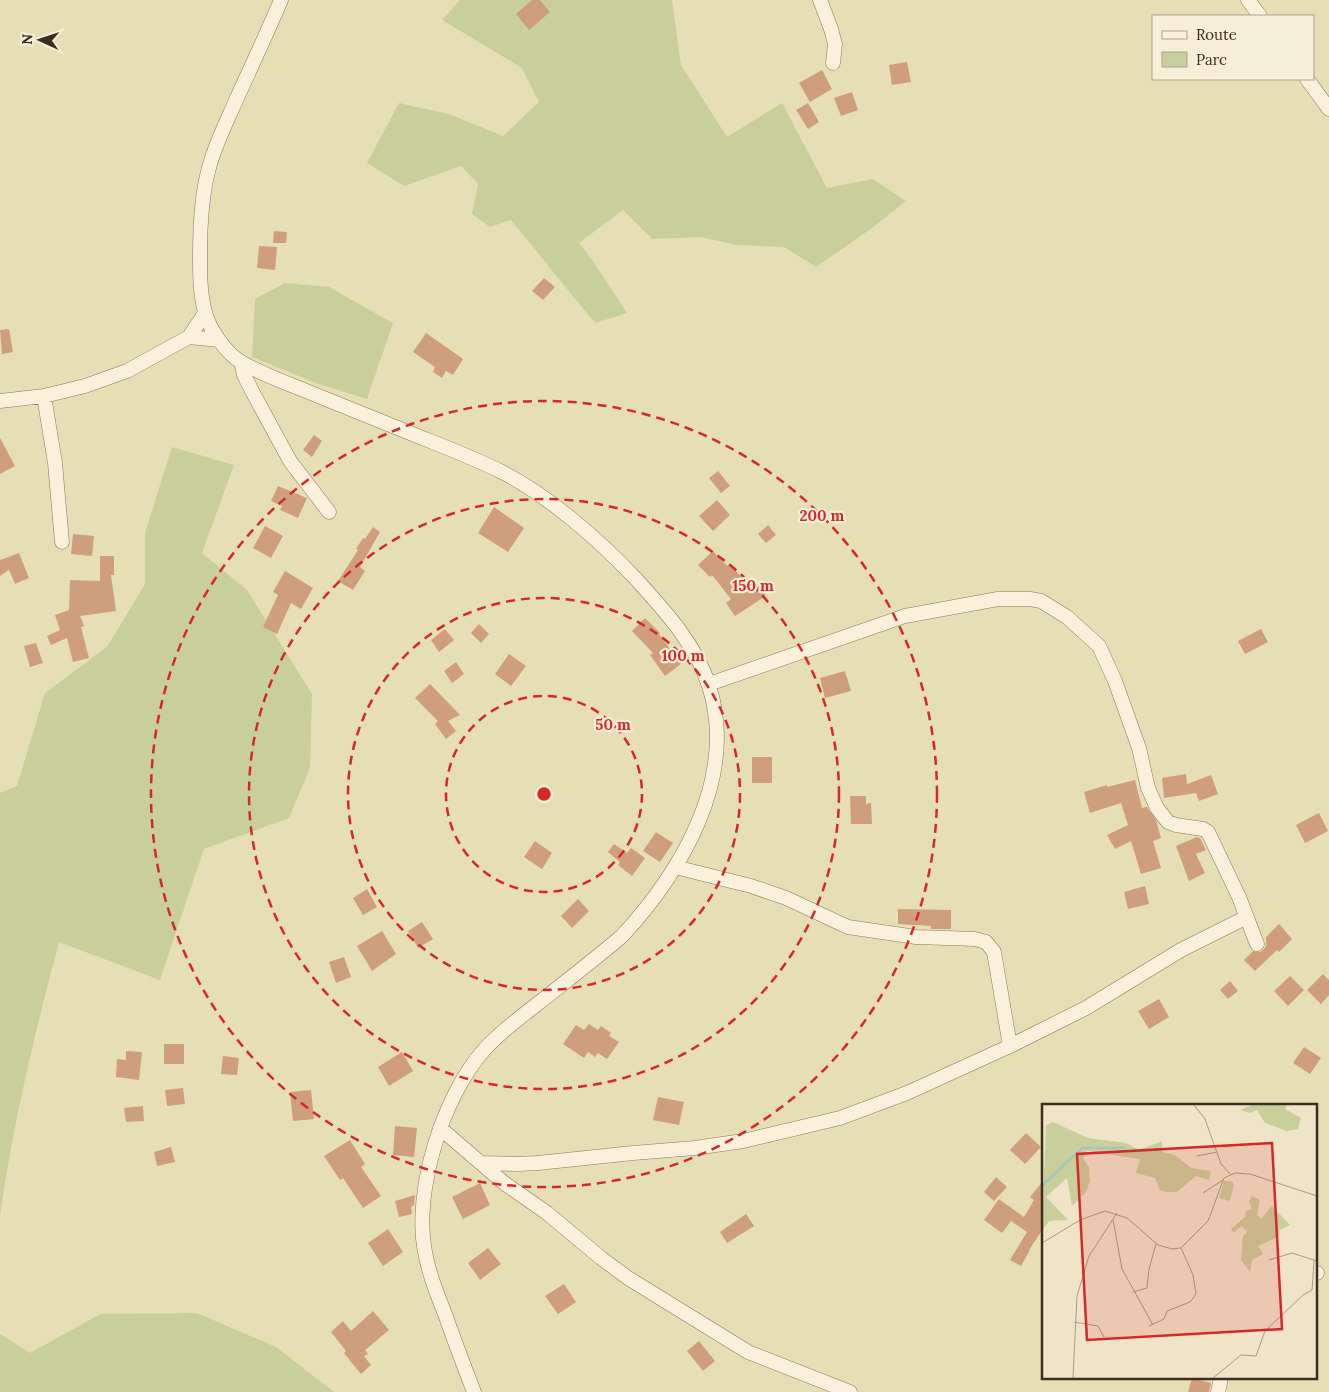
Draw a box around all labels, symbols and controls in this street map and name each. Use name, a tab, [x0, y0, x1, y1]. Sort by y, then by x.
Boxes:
north arrow	[15, 15, 65, 65]
legend	[1152, 15, 1314, 80]
text: Route	[1196, 25, 1237, 44]
text: N	[18, 33, 36, 45]
text: Parc	[1196, 50, 1227, 69]
text: 200 m	[800, 506, 845, 525]
text: 150 m	[732, 576, 774, 595]
text: 100 m	[662, 646, 705, 665]
text: 50 m	[595, 715, 631, 734]
centre of rings	[535, 785, 553, 803]
inset map	[1042, 1104, 1316, 1380]

